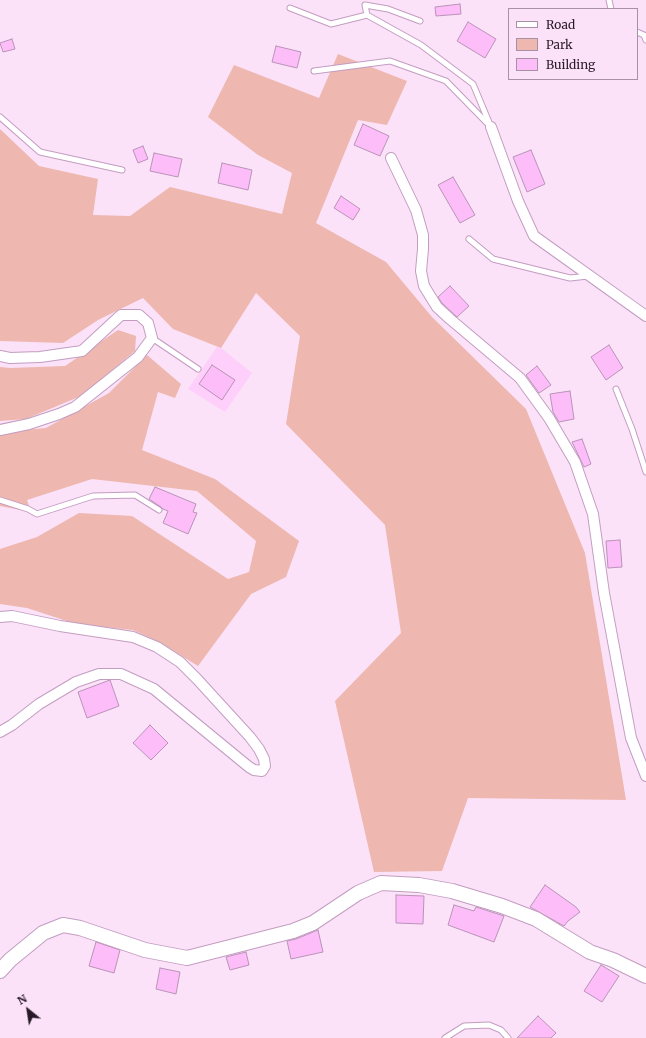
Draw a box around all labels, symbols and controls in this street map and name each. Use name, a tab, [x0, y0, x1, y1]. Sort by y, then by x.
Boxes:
legend	[508, 8, 638, 80]
text: Road	[546, 17, 575, 32]
text: Park	[546, 37, 573, 52]
text: Building	[546, 57, 595, 72]
north arrow	[8, 990, 48, 1030]
text: N	[15, 991, 29, 1008]

